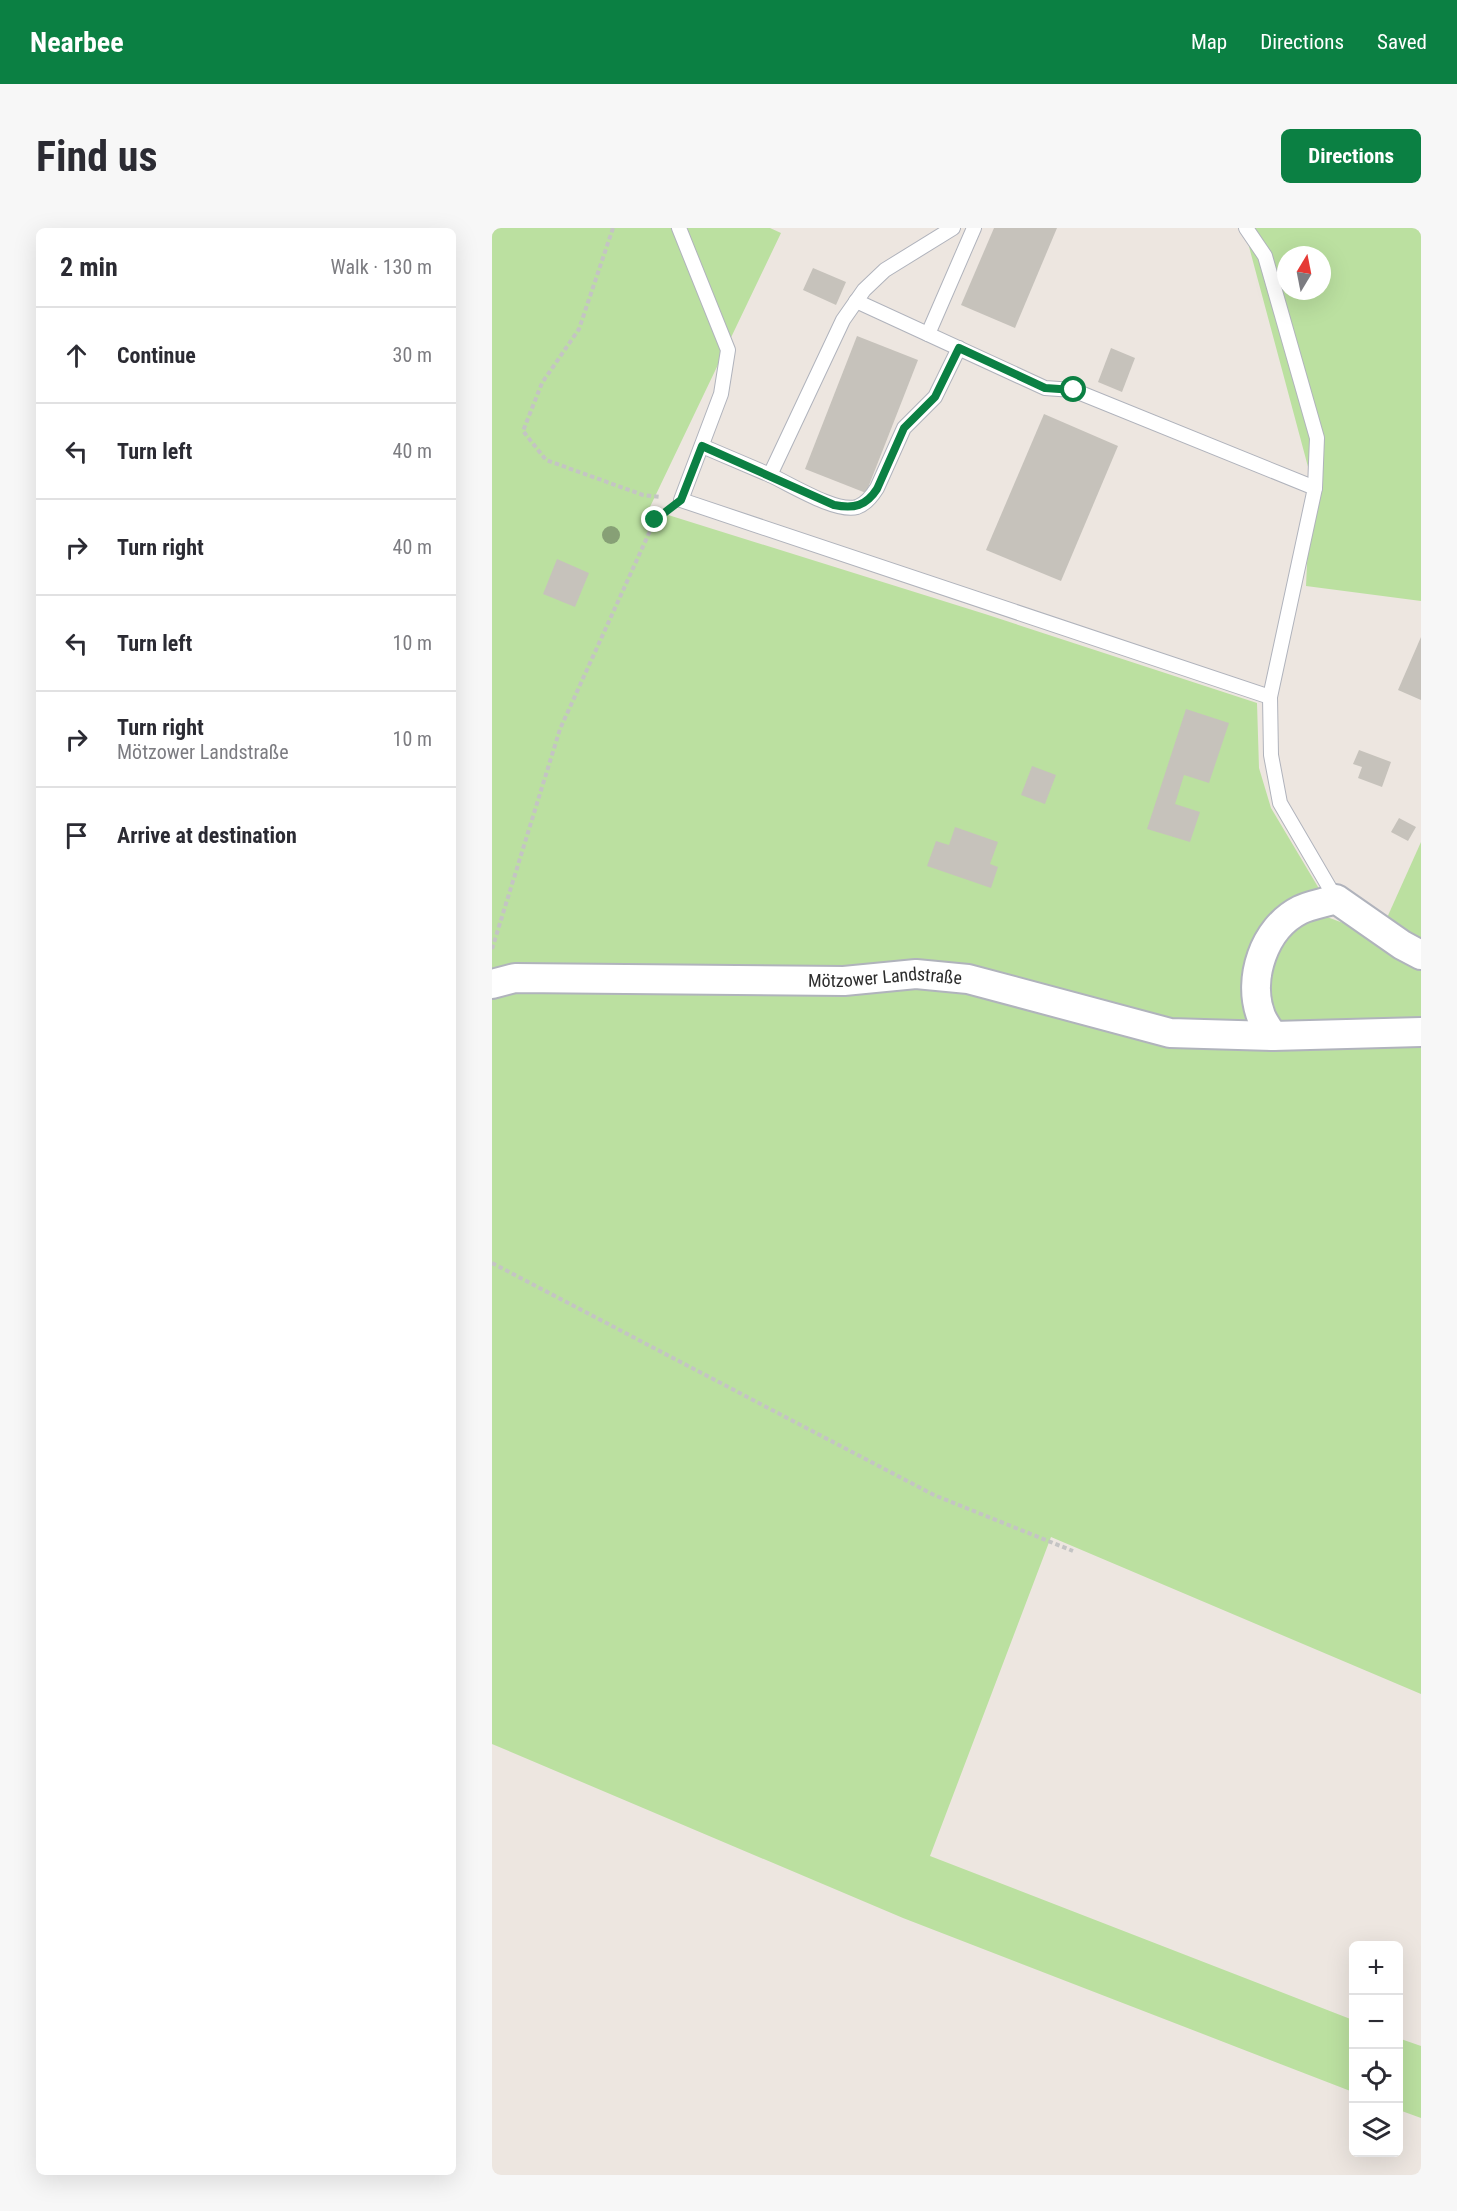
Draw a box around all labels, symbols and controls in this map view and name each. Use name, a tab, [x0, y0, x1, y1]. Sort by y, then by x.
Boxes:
text: Nearbee	[30, 26, 124, 59]
text: Map	[1191, 30, 1227, 54]
text: Directions	[1260, 30, 1344, 54]
text: Saved	[1377, 30, 1427, 54]
button: Directions	[1281, 129, 1421, 183]
text: Find us	[36, 132, 157, 181]
north arrow	[1277, 246, 1331, 300]
text: 2 min	[60, 252, 118, 282]
text: Walk · 130 m	[331, 255, 432, 279]
icon: ahead	[60, 339, 93, 372]
text: Continue	[117, 343, 196, 368]
text: 30 m	[393, 343, 432, 367]
route start	[1060, 376, 1086, 402]
icon: left	[60, 435, 93, 468]
text: Turn left	[117, 439, 192, 464]
text: 40 m	[393, 439, 432, 463]
route end	[641, 506, 667, 532]
icon: right	[60, 531, 93, 564]
text: Turn right	[117, 535, 204, 560]
text: 40 m	[393, 535, 432, 559]
icon: left	[60, 627, 93, 660]
text: Turn left	[117, 631, 192, 656]
text: 10 m	[393, 631, 432, 655]
text: Turn right	[117, 715, 204, 740]
icon: right	[60, 723, 93, 756]
text: 10 m	[393, 727, 432, 751]
text: Mötzower Landstraße	[117, 740, 289, 764]
icon: arrive	[60, 819, 93, 852]
text: Arrive at destination	[117, 823, 297, 848]
street label: Mötzower Landstraße	[808, 963, 963, 991]
map controls	[1349, 1941, 1403, 2157]
button: +	[1349, 1941, 1403, 1995]
button: −	[1349, 1995, 1403, 2049]
button: locate	[1349, 2049, 1403, 2103]
button: layers	[1349, 2103, 1403, 2157]

